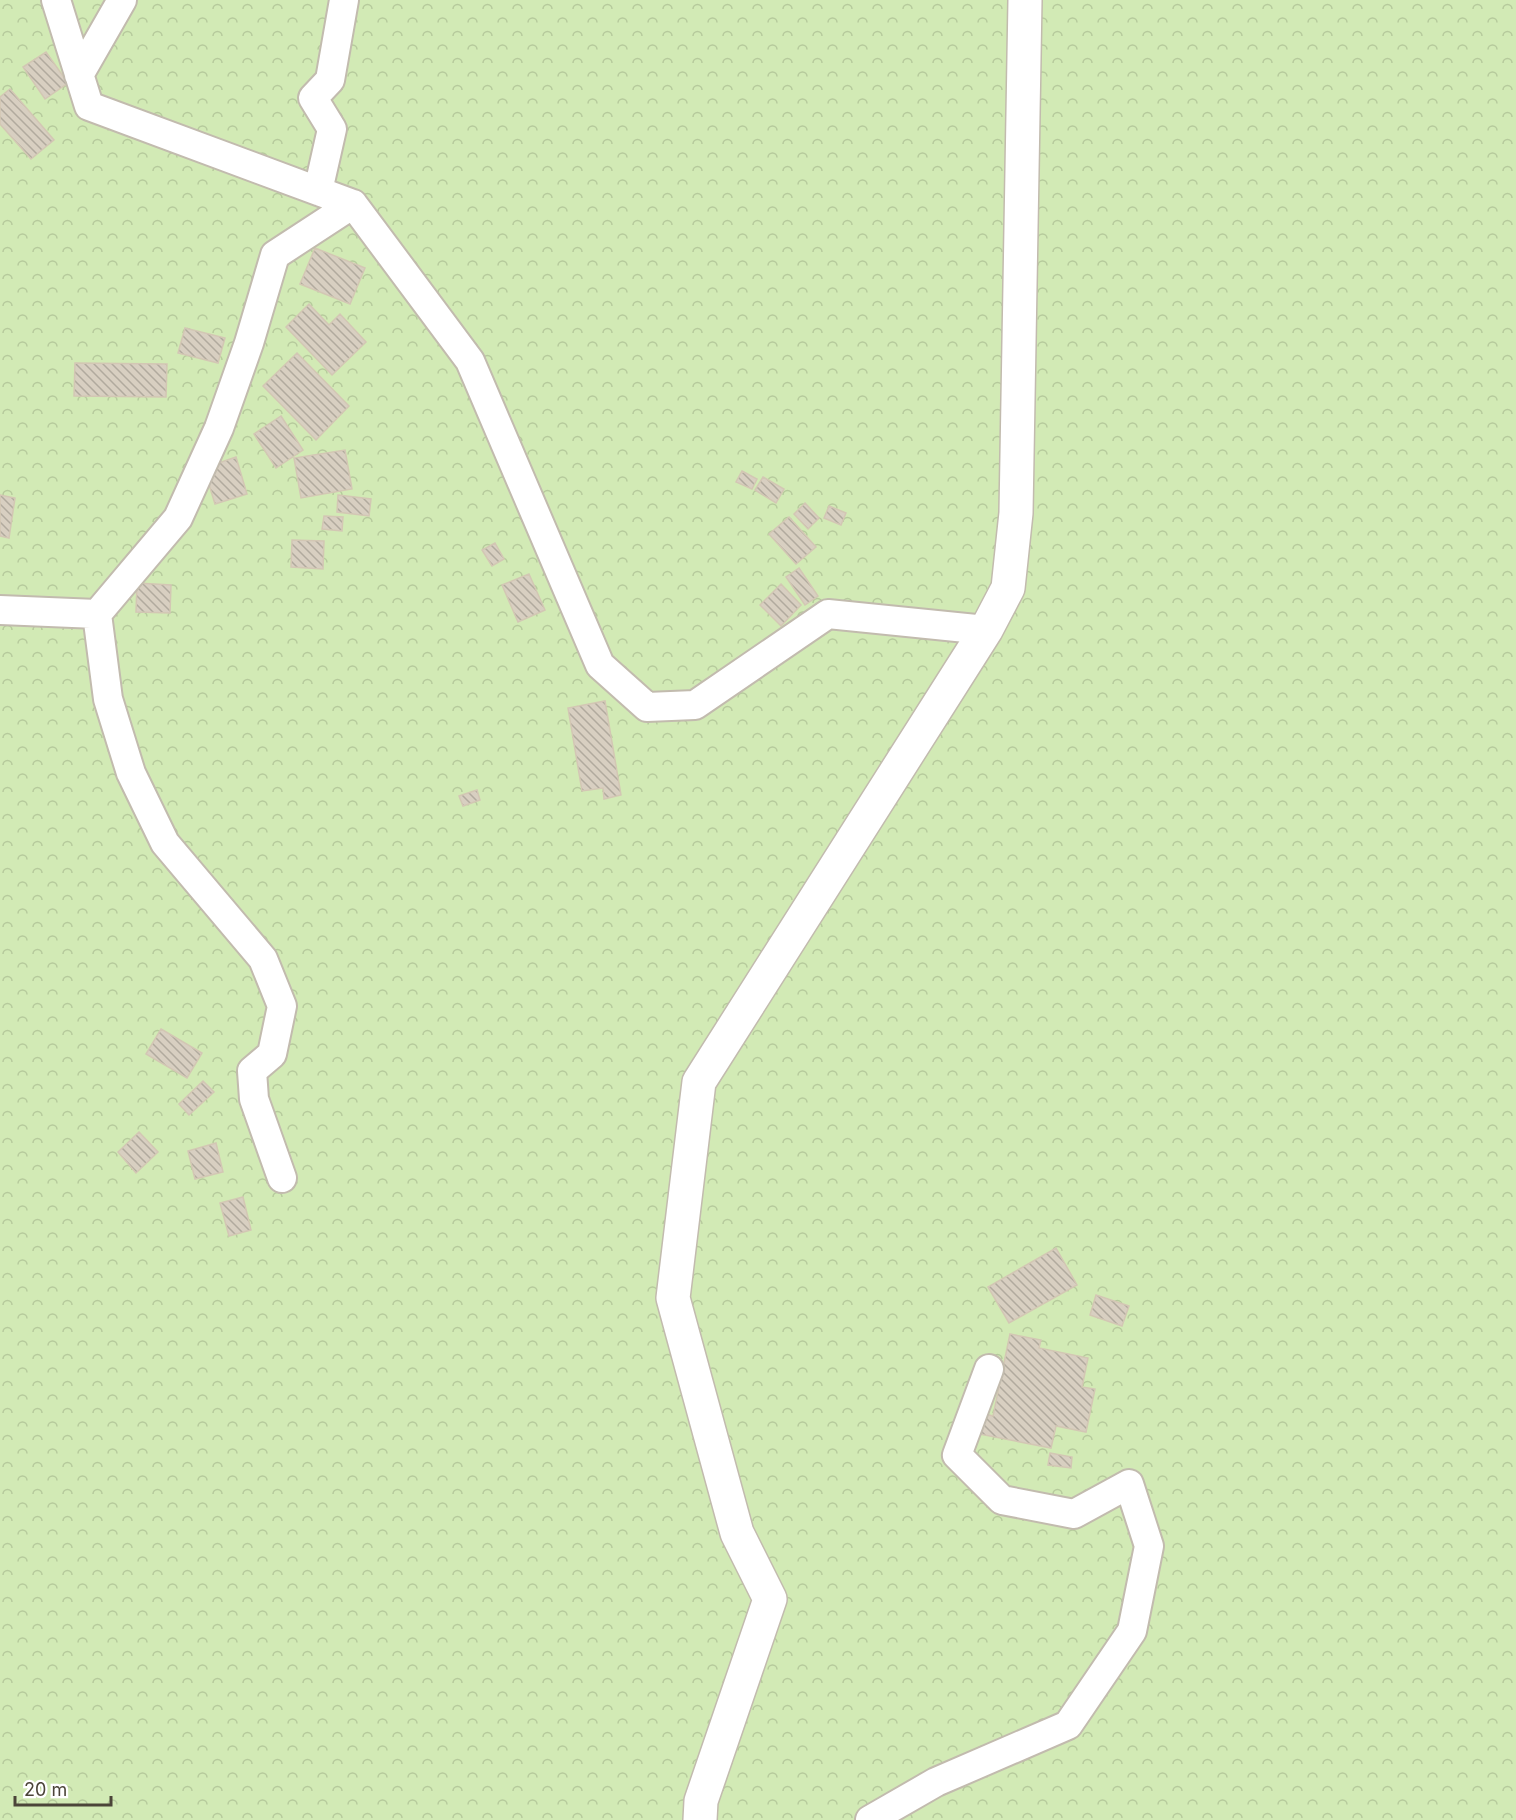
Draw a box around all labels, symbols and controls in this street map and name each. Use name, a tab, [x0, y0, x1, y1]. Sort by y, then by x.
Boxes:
scale bar	[15, 1769, 111, 1807]
text: 20 m	[24, 1779, 67, 1800]

